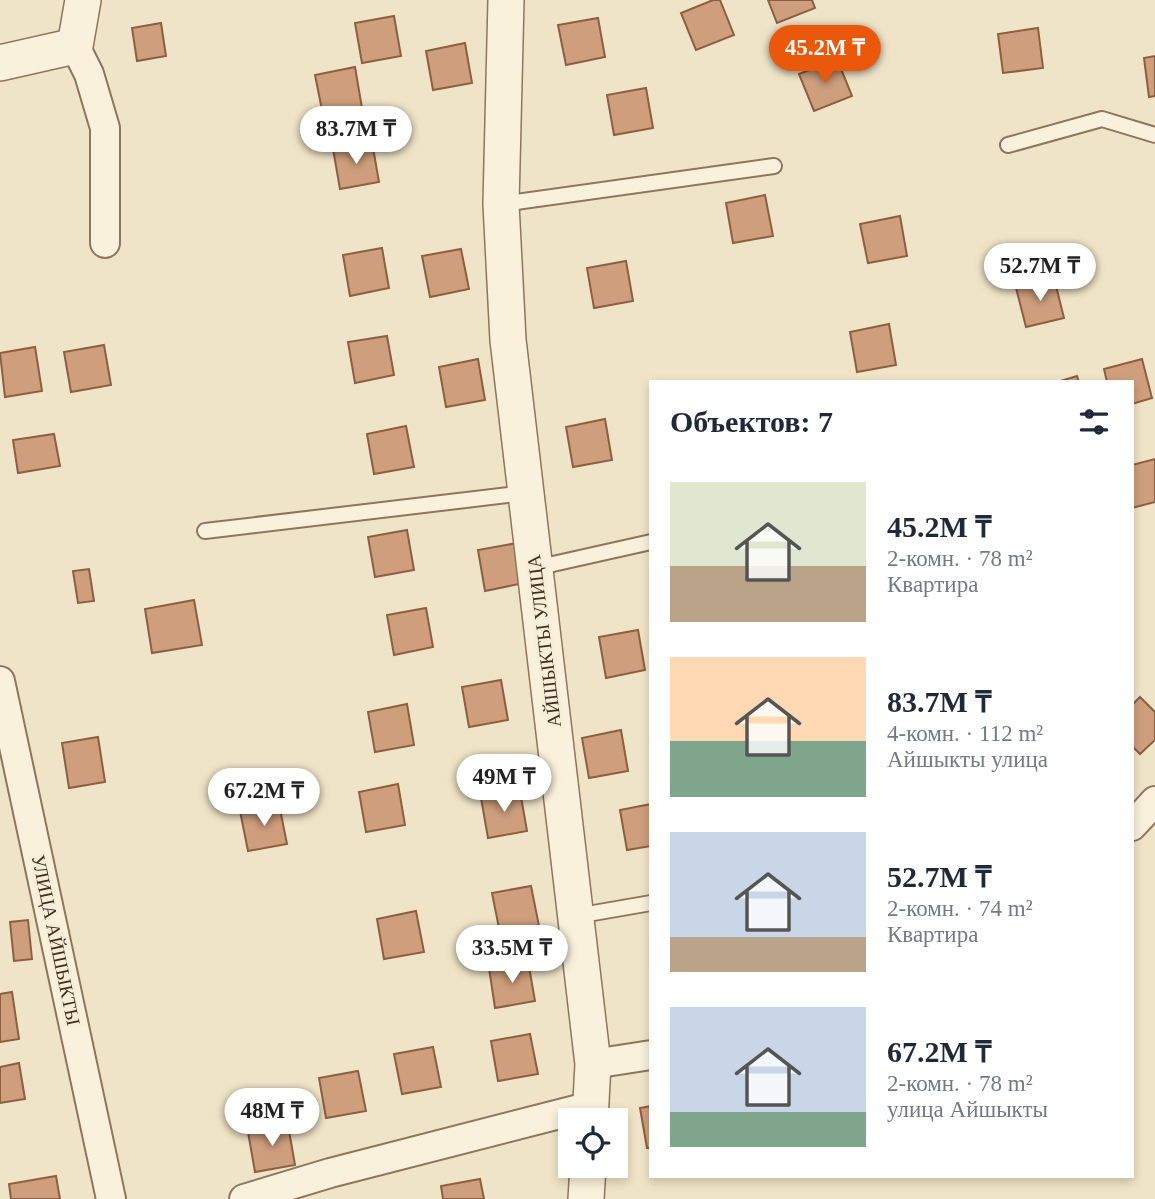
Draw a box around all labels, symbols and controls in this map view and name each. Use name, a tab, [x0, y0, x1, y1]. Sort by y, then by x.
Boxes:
pin: 45.2M ₸	[760, 25, 890, 85]
text: 45.2M ₸	[785, 35, 865, 60]
pin: 83.7M ₸	[291, 106, 421, 166]
text: 83.7M ₸	[316, 116, 396, 141]
pin: 52.7M ₸	[975, 244, 1105, 303]
text: 52.7M ₸	[1000, 253, 1080, 278]
icon: filters	[1075, 403, 1113, 441]
text: Объектов: 7	[670, 405, 833, 438]
icon: home	[726, 510, 810, 594]
text: 45.2M ₸	[887, 510, 992, 543]
text: 2-комн. · 78 m²	[887, 546, 1033, 571]
street label: АЙШЫКТЫ УЛИЦА	[523, 553, 565, 729]
text: Квартира	[887, 572, 978, 597]
icon: home	[726, 685, 810, 769]
text: 83.7M ₸	[887, 685, 992, 718]
text: 4-комн. · 112 m²	[887, 721, 1043, 746]
text: Айшыкты улица	[887, 747, 1048, 772]
pin: 49M ₸	[455, 754, 553, 814]
text: 49M ₸	[472, 764, 536, 789]
pin: 67.2M ₸	[199, 768, 329, 828]
text: 67.2M ₸	[224, 778, 304, 803]
street label: УЛИЦА АЙШЫКТЫ	[28, 853, 84, 1027]
icon: home	[726, 860, 810, 944]
text: 52.7M ₸	[887, 860, 992, 893]
text: 2-комн. · 74 m²	[887, 896, 1033, 921]
text: Квартира	[887, 922, 978, 947]
pin: 33.5M ₸	[447, 926, 577, 985]
text: 33.5M ₸	[472, 935, 552, 960]
icon: home	[726, 1035, 810, 1119]
text: 67.2M ₸	[887, 1035, 992, 1068]
text: 2-комн. · 78 m²	[887, 1071, 1033, 1096]
pin: 48M ₸	[223, 1088, 321, 1148]
text: улица Айшыкты	[887, 1097, 1048, 1122]
text: 48M ₸	[240, 1098, 304, 1123]
map controls	[558, 1108, 628, 1178]
button: locate	[558, 1108, 628, 1178]

